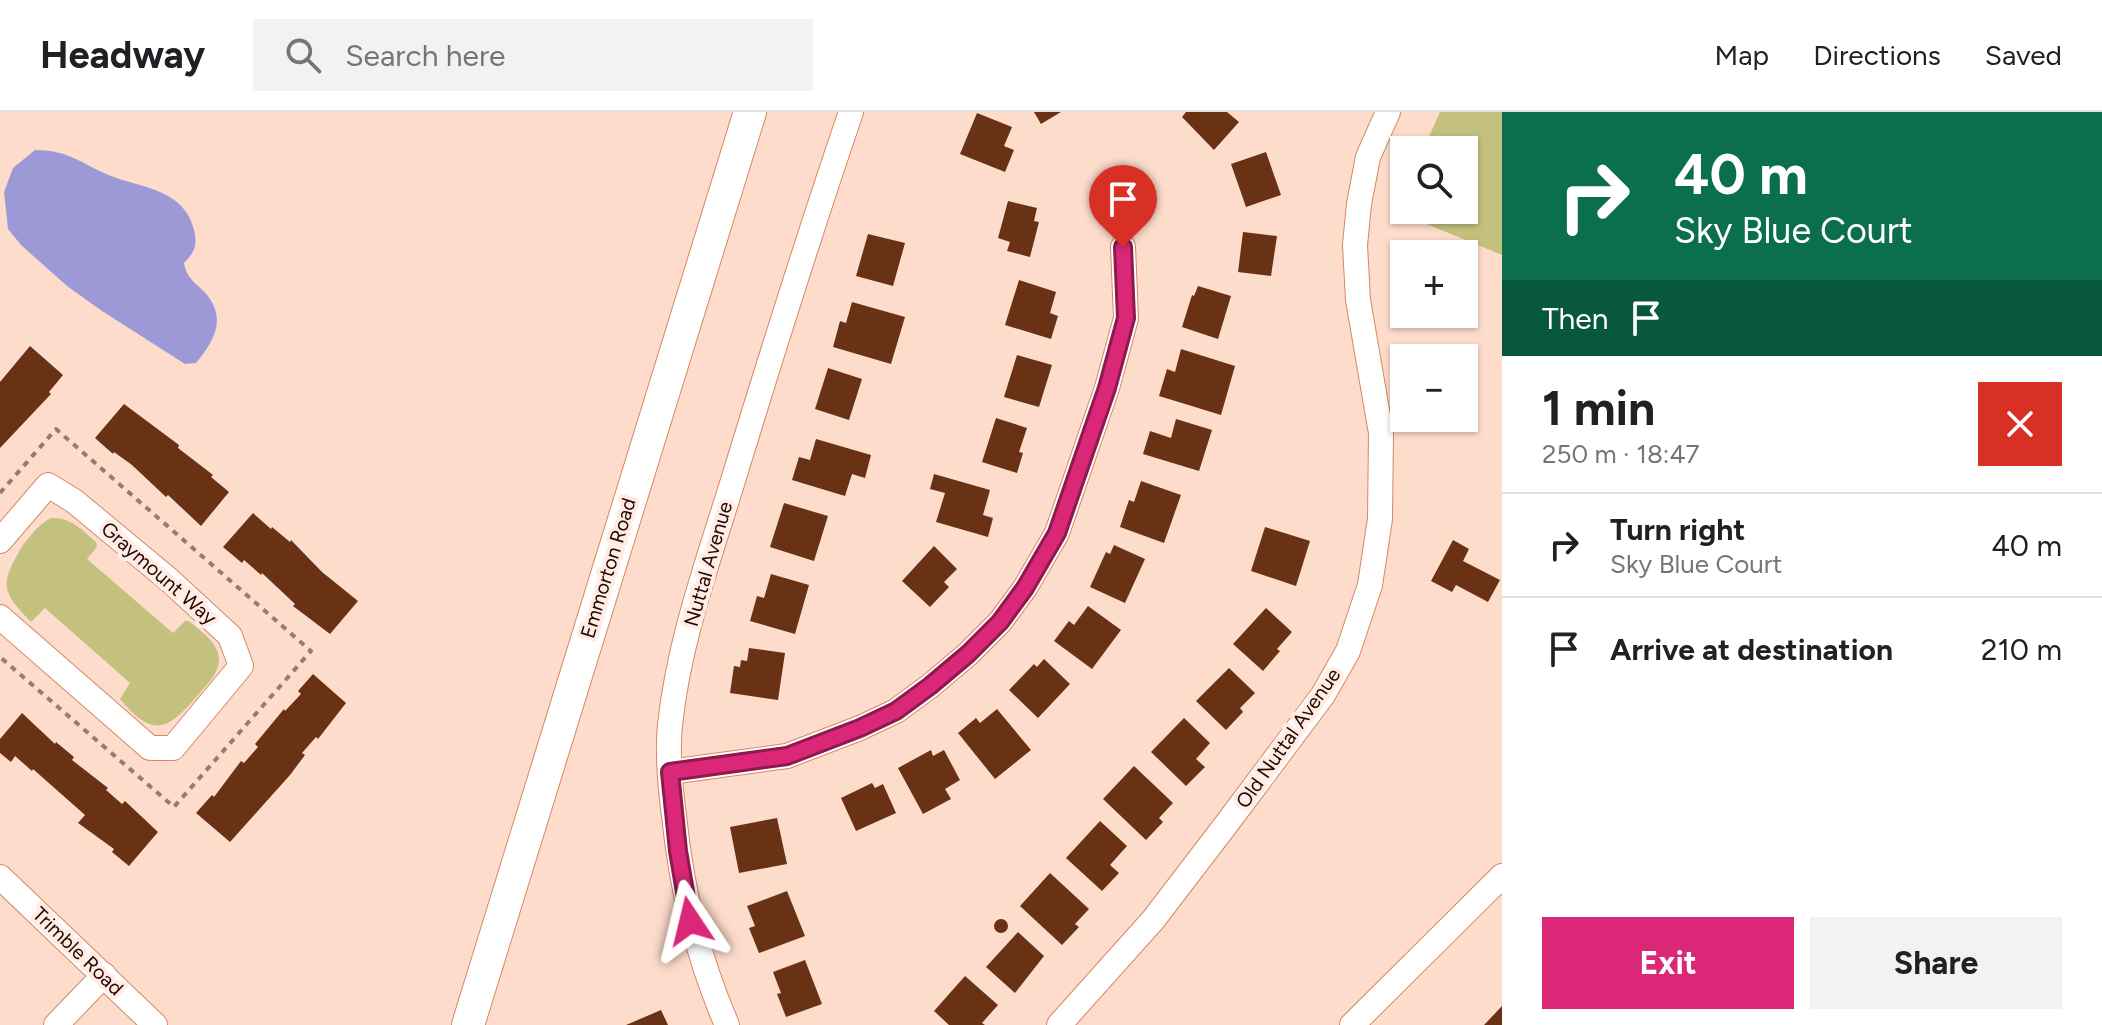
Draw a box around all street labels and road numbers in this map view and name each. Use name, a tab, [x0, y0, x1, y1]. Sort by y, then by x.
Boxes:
street label: Emmorton Road	[575, 495, 641, 641]
street label: Nuttal Avenue	[679, 499, 737, 629]
street label: Graymount Way	[96, 516, 222, 630]
street label: Old Nuttal Avenue	[1231, 663, 1345, 813]
street label: Trimble Road	[28, 902, 128, 1000]

